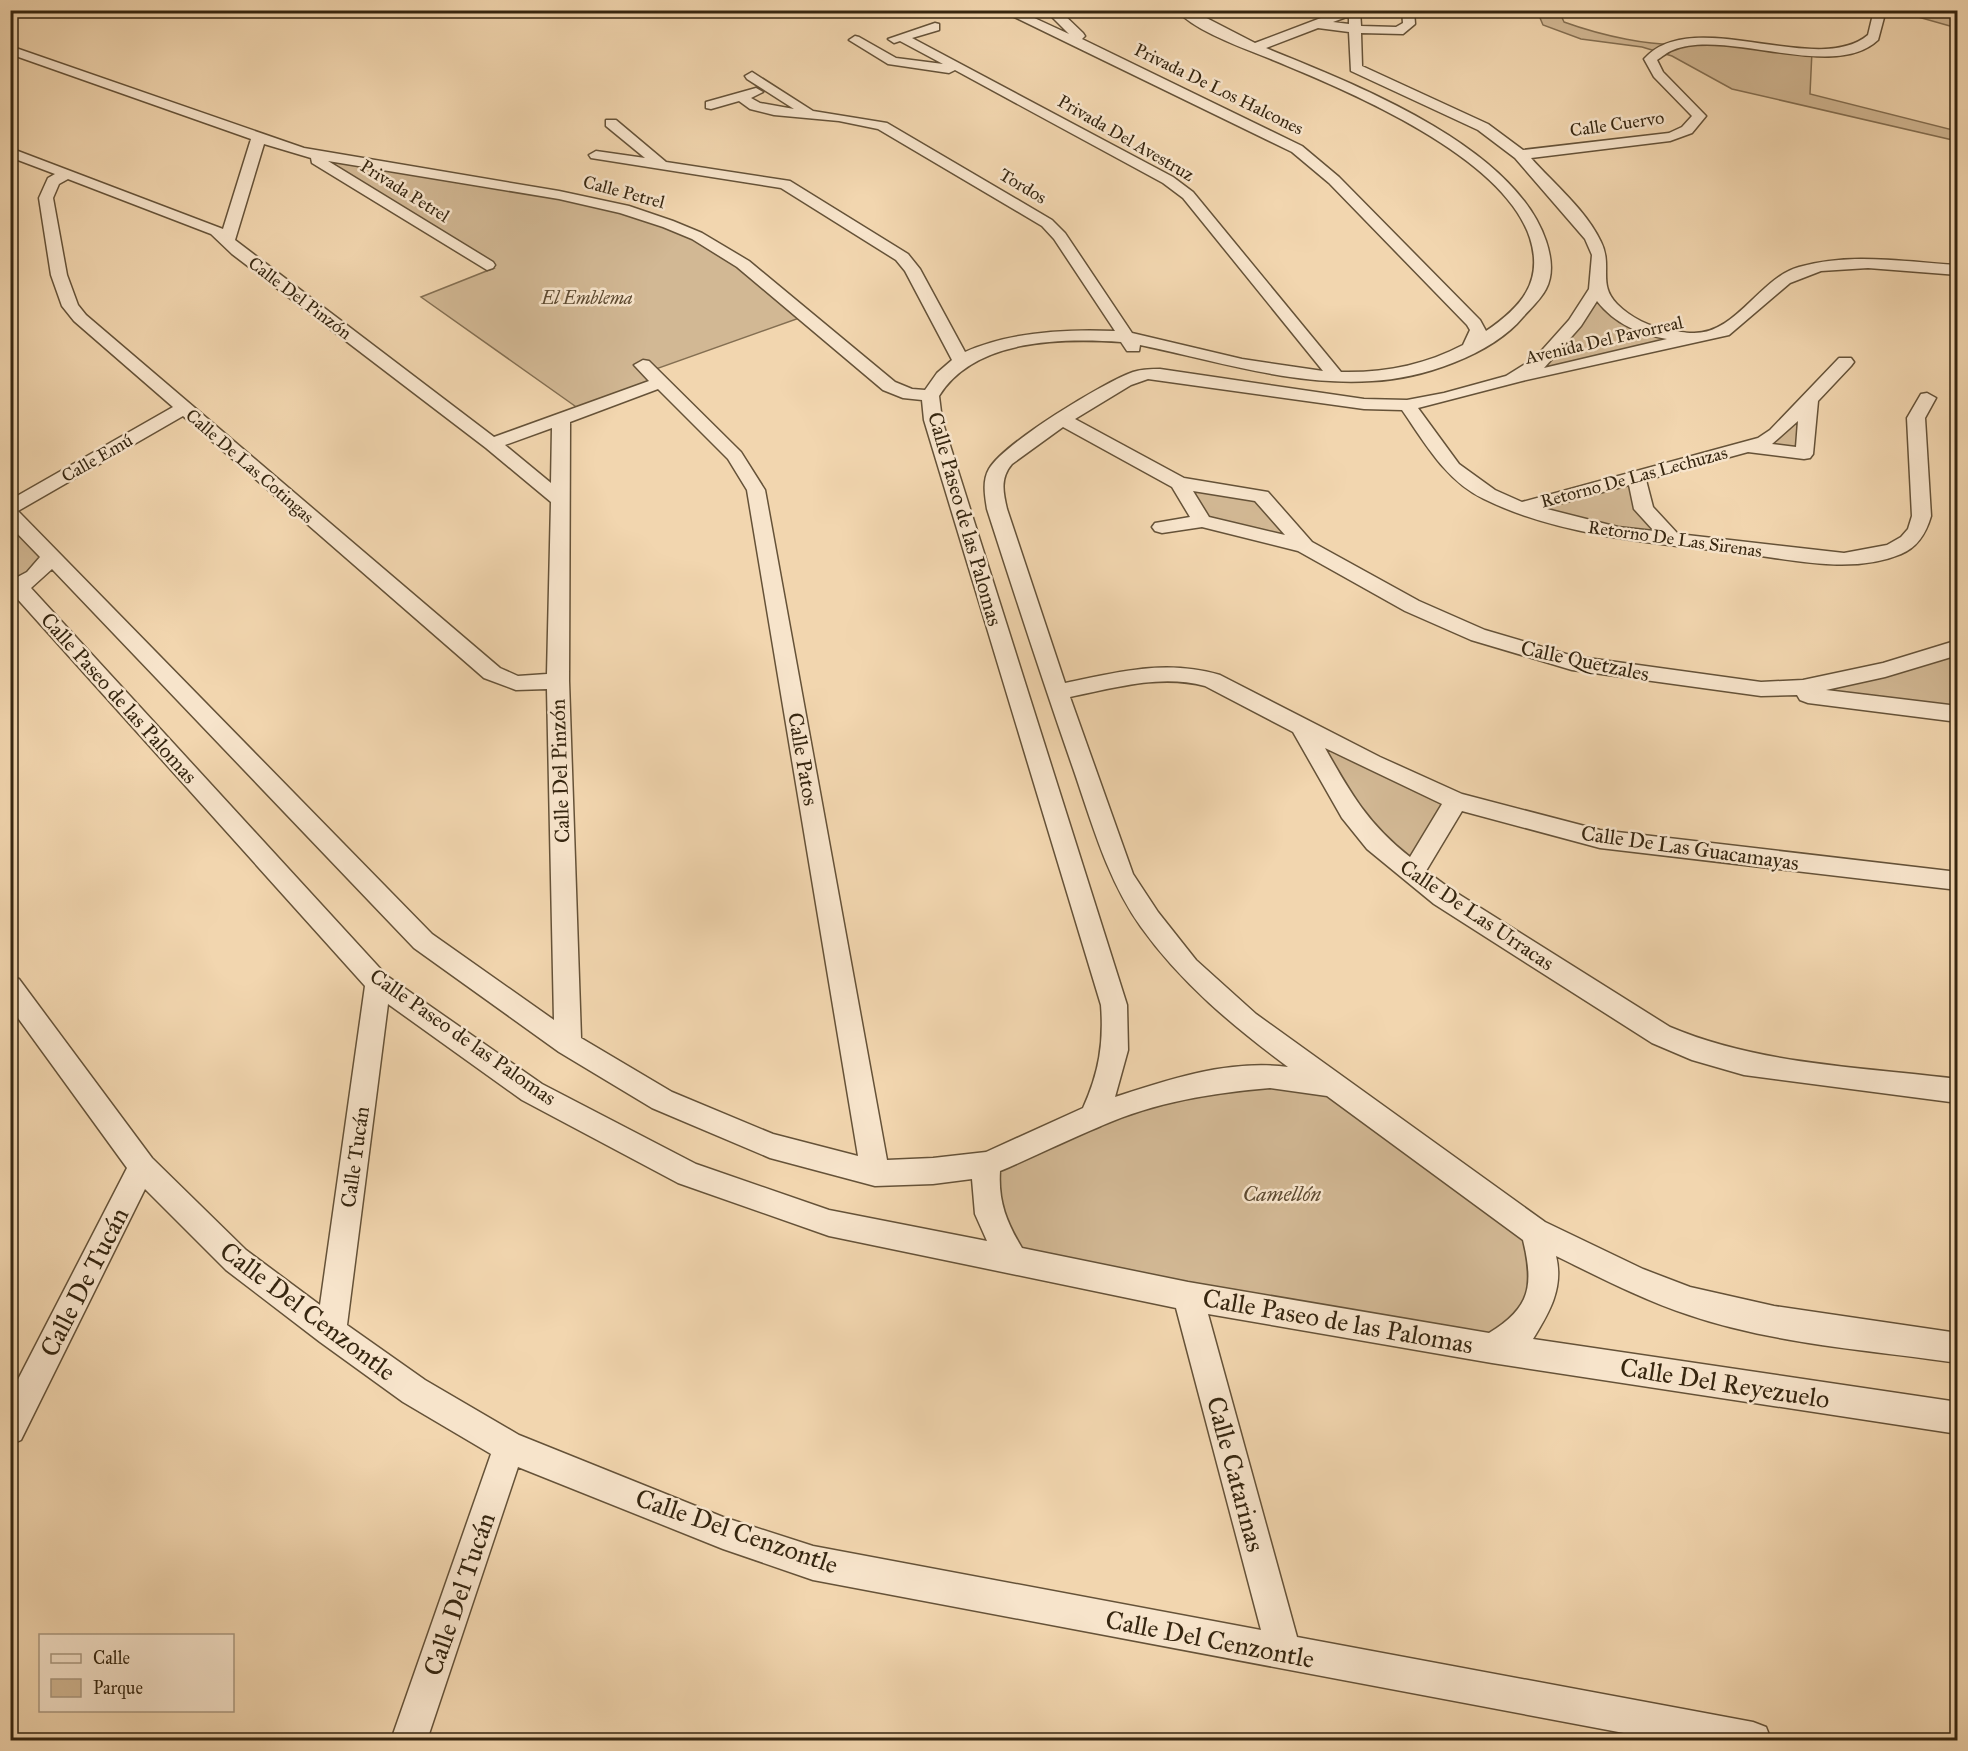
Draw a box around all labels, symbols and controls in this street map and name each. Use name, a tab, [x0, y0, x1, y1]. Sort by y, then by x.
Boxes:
street label: Privada De Los Halcones	[1131, 38, 1307, 140]
street label: Privada Del Avestruz	[1054, 90, 1198, 186]
street label: Calle Cuervo	[1568, 106, 1666, 142]
street label: Privada Petrel	[356, 155, 454, 227]
street label: Tordos	[995, 163, 1051, 209]
street label: Calle Petrel	[581, 171, 667, 213]
street label: Calle Del Pinzón	[244, 252, 356, 344]
park label: El Emblema	[540, 287, 633, 309]
street label: Avenida Del Pavorreal	[1522, 311, 1685, 369]
street label: Calle De Las Cotingas	[181, 404, 319, 529]
street label: Calle Paseo de las Palomas	[922, 409, 1008, 629]
street label: Calle Emú	[58, 429, 137, 487]
street label: Retorno De Las Lechuzas	[1538, 441, 1730, 513]
street label: Retorno De Las Sirenas	[1587, 516, 1763, 562]
street label: Calle Paseo de las Palomas	[35, 607, 203, 789]
street label: Calle Quetzales	[1518, 635, 1652, 687]
street label: Calle Del Pinzón	[544, 698, 576, 844]
street label: Calle Patos	[782, 710, 824, 808]
street label: Calle De Las Guacamayas	[1579, 820, 1801, 876]
street label: Calle De Las Urracas	[1395, 854, 1559, 976]
street label: Calle Paseo de las Palomas	[365, 963, 561, 1111]
street label: Calle Tucán	[335, 1105, 375, 1209]
park label: Camellón	[1243, 1181, 1321, 1207]
street label: Calle De Tucán	[33, 1202, 135, 1362]
street label: Calle Del Cenzontle	[214, 1234, 402, 1388]
street label: Calle Paseo de las Palomas	[1200, 1281, 1476, 1361]
street label: Calle Del Reyezuelo	[1618, 1351, 1832, 1415]
street label: Calle Catarinas	[1200, 1393, 1272, 1555]
street label: Calle Del Cenzontle	[632, 1481, 843, 1581]
street label: Calle Del Tucán	[416, 1508, 502, 1680]
street label: Calle Del Cenzontle	[1103, 1603, 1317, 1675]
legend	[39, 1634, 234, 1712]
text: Calle	[93, 1647, 130, 1669]
text: Parque	[93, 1677, 143, 1700]

